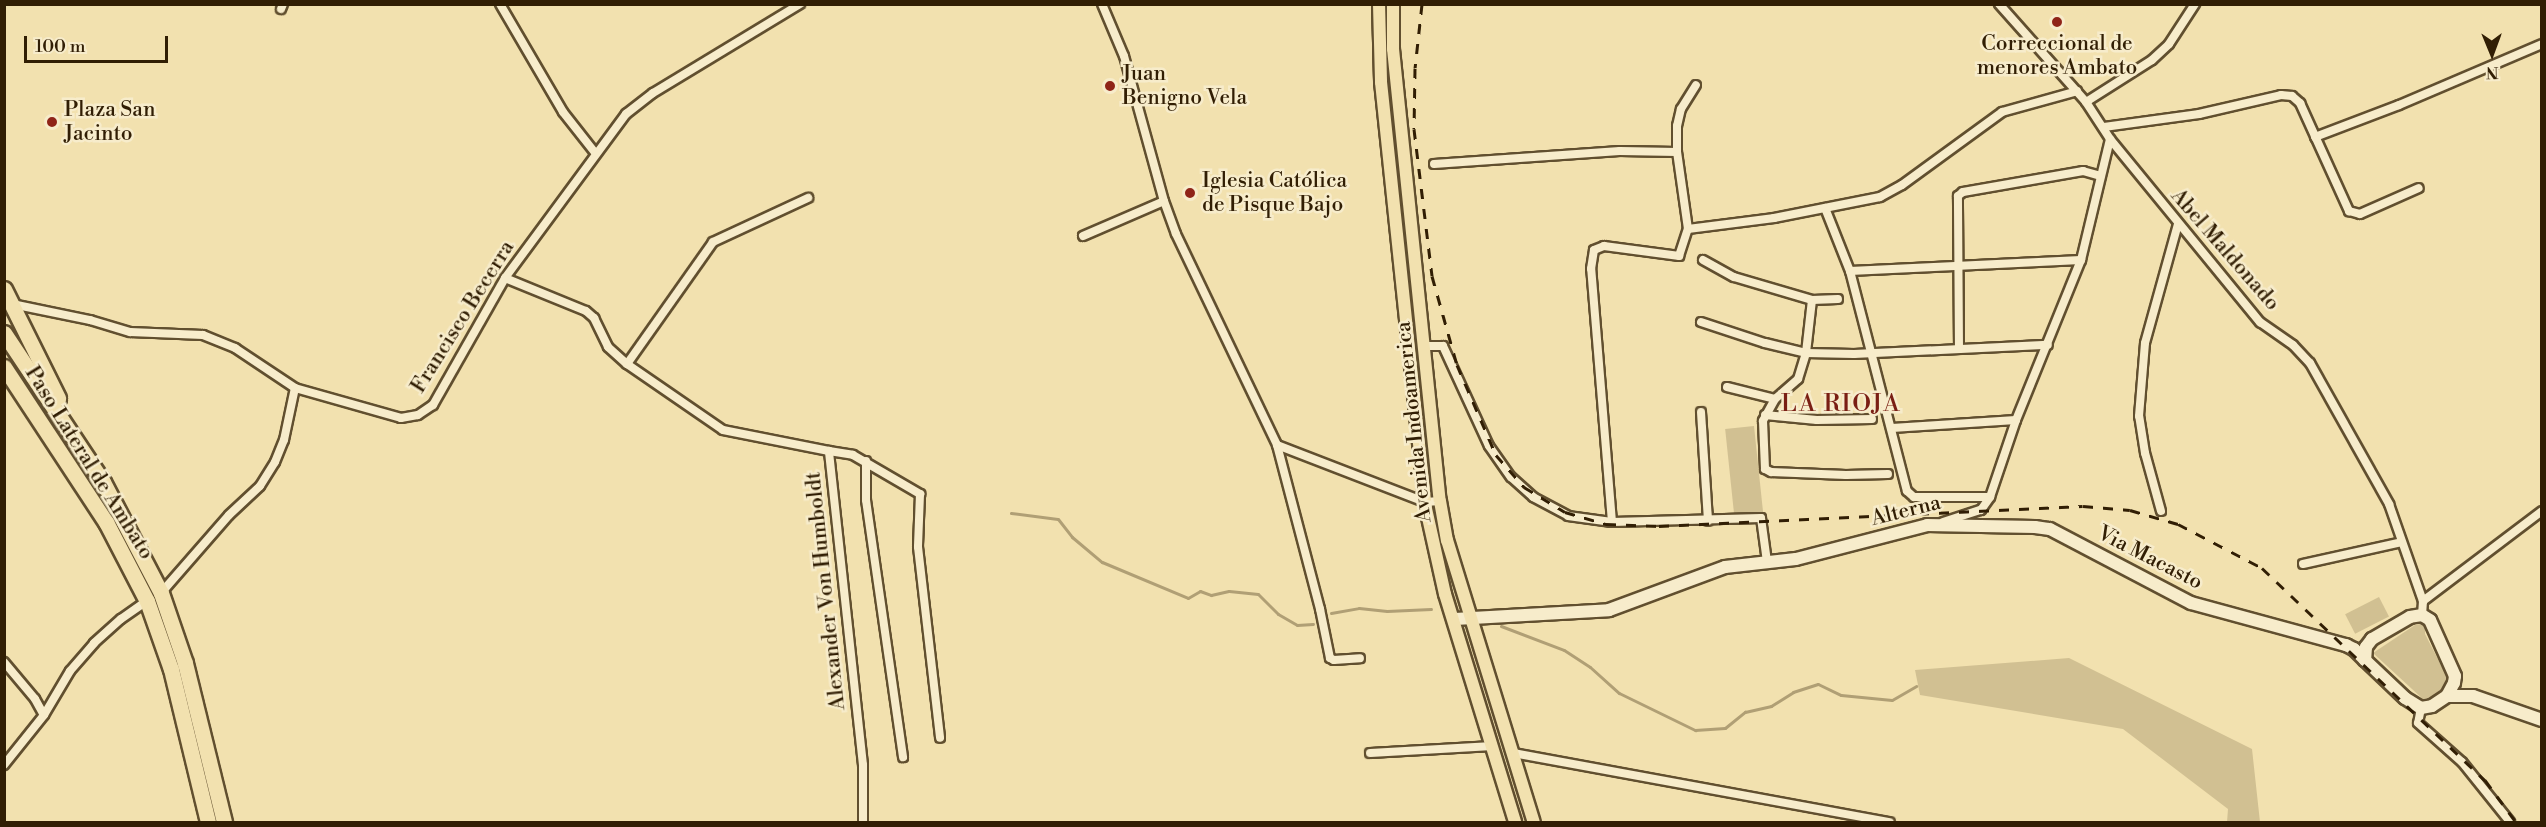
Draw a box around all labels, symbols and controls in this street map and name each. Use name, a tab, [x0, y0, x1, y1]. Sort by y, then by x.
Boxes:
marker: Correccional de menores Ambato	[2050, 15, 2064, 29]
scale bar	[27, 24, 171, 62]
north arrow	[2462, 24, 2522, 84]
place label: Correccional de menores Ambato	[1977, 31, 2137, 81]
text: 100 m	[35, 35, 86, 58]
place label: Juan Benigno Vela	[1122, 61, 1247, 111]
text: N	[2486, 62, 2499, 82]
marker: Juan Benigno Vela	[1103, 79, 1117, 93]
place label: Plaza San Jacinto	[64, 97, 155, 147]
marker: Plaza San Jacinto	[45, 115, 59, 129]
place label: Iglesia Católica de Pisque Bajo	[1202, 168, 1347, 218]
street label: Abel Maldonado	[2165, 184, 2285, 316]
marker: Iglesia Católica de Pisque Bajo	[1183, 186, 1197, 200]
street label: Francisco Becerra	[406, 236, 520, 398]
street label: Avenida Indoamerica	[1391, 320, 1437, 524]
street label: Paso Lateral de Ambato	[19, 362, 159, 564]
district label: LA RIOJA	[1781, 391, 1901, 419]
street label: Alexander Von Humboldt	[801, 471, 851, 711]
street label: Alterna	[1868, 490, 1944, 532]
street label: Via Macasto	[2093, 521, 2207, 595]

